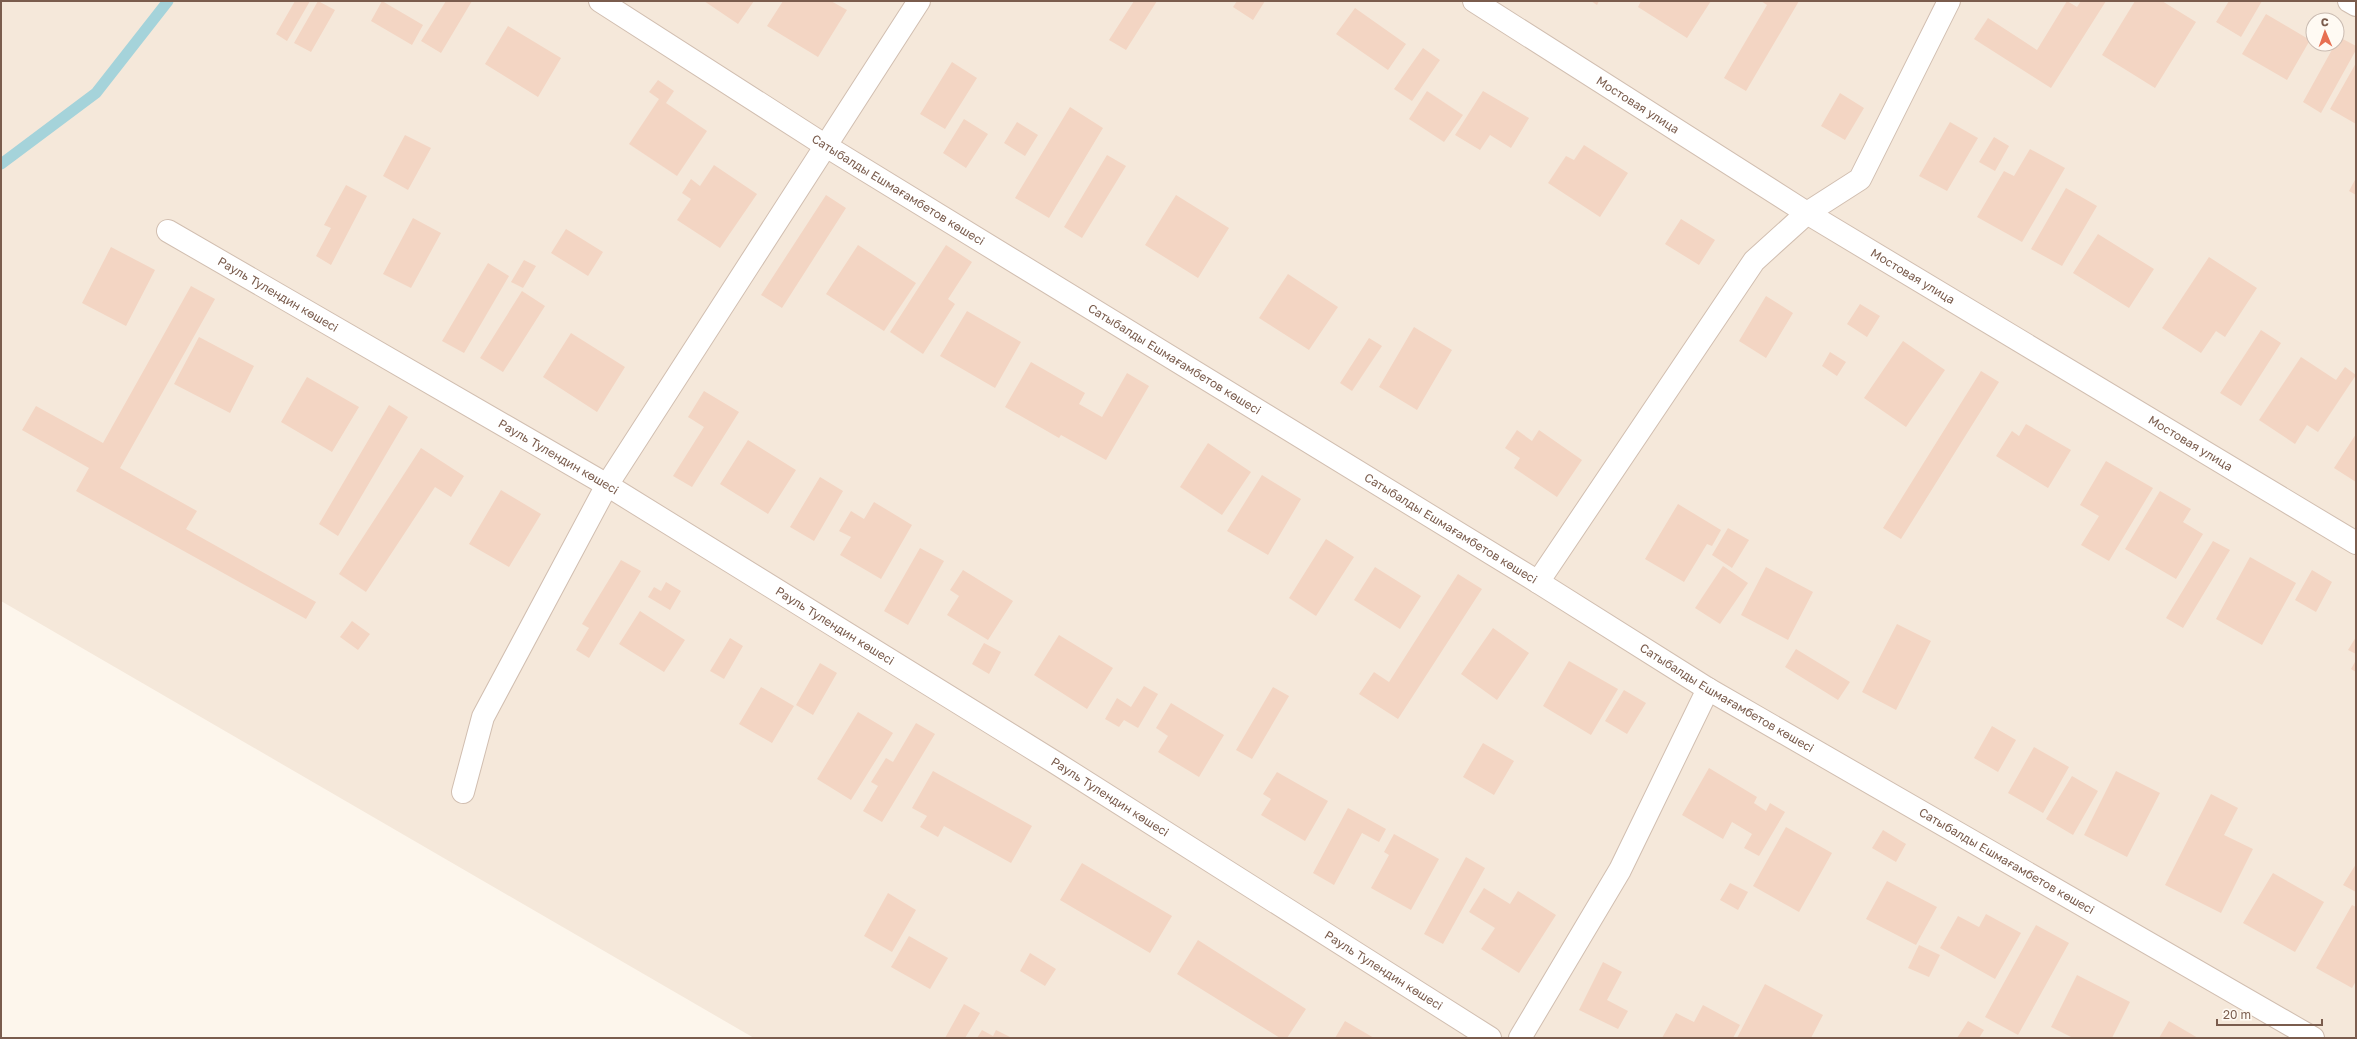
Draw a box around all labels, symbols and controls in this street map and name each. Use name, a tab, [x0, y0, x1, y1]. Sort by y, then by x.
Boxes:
north arrow	[2305, 12, 2345, 52]
text: С	[2321, 15, 2329, 28]
street label: Мостовая улица	[1594, 73, 1682, 137]
street label: Сатыбалды Ешмағамбетов көшесі	[809, 131, 988, 248]
street label: Мостовая улица	[1868, 245, 1958, 307]
street label: Рауль Тулендин көшесі	[215, 253, 341, 335]
street label: Сатыбалды Ешмағамбетов көшесі	[1085, 300, 1264, 418]
street label: Мостовая улица	[2146, 412, 2235, 474]
street label: Рауль Тулендин көшесі	[496, 416, 622, 497]
street label: Сатыбалды Ешмағамбетов көшесі	[1362, 469, 1540, 587]
street label: Рауль Тулендин көшесі	[773, 583, 897, 668]
street label: Сатыбалды Ешмағамбетов көшесі	[1637, 640, 1817, 755]
street label: Рауль Тулендин көшесі	[1048, 754, 1172, 840]
street label: Сатыбалды Ешмағамбетов көшесі	[1916, 804, 2097, 917]
street label: Рауль Тулендин көшесі	[1322, 927, 1446, 1013]
scale bar	[2217, 1001, 2322, 1027]
text: 20 m	[2223, 1007, 2251, 1022]

